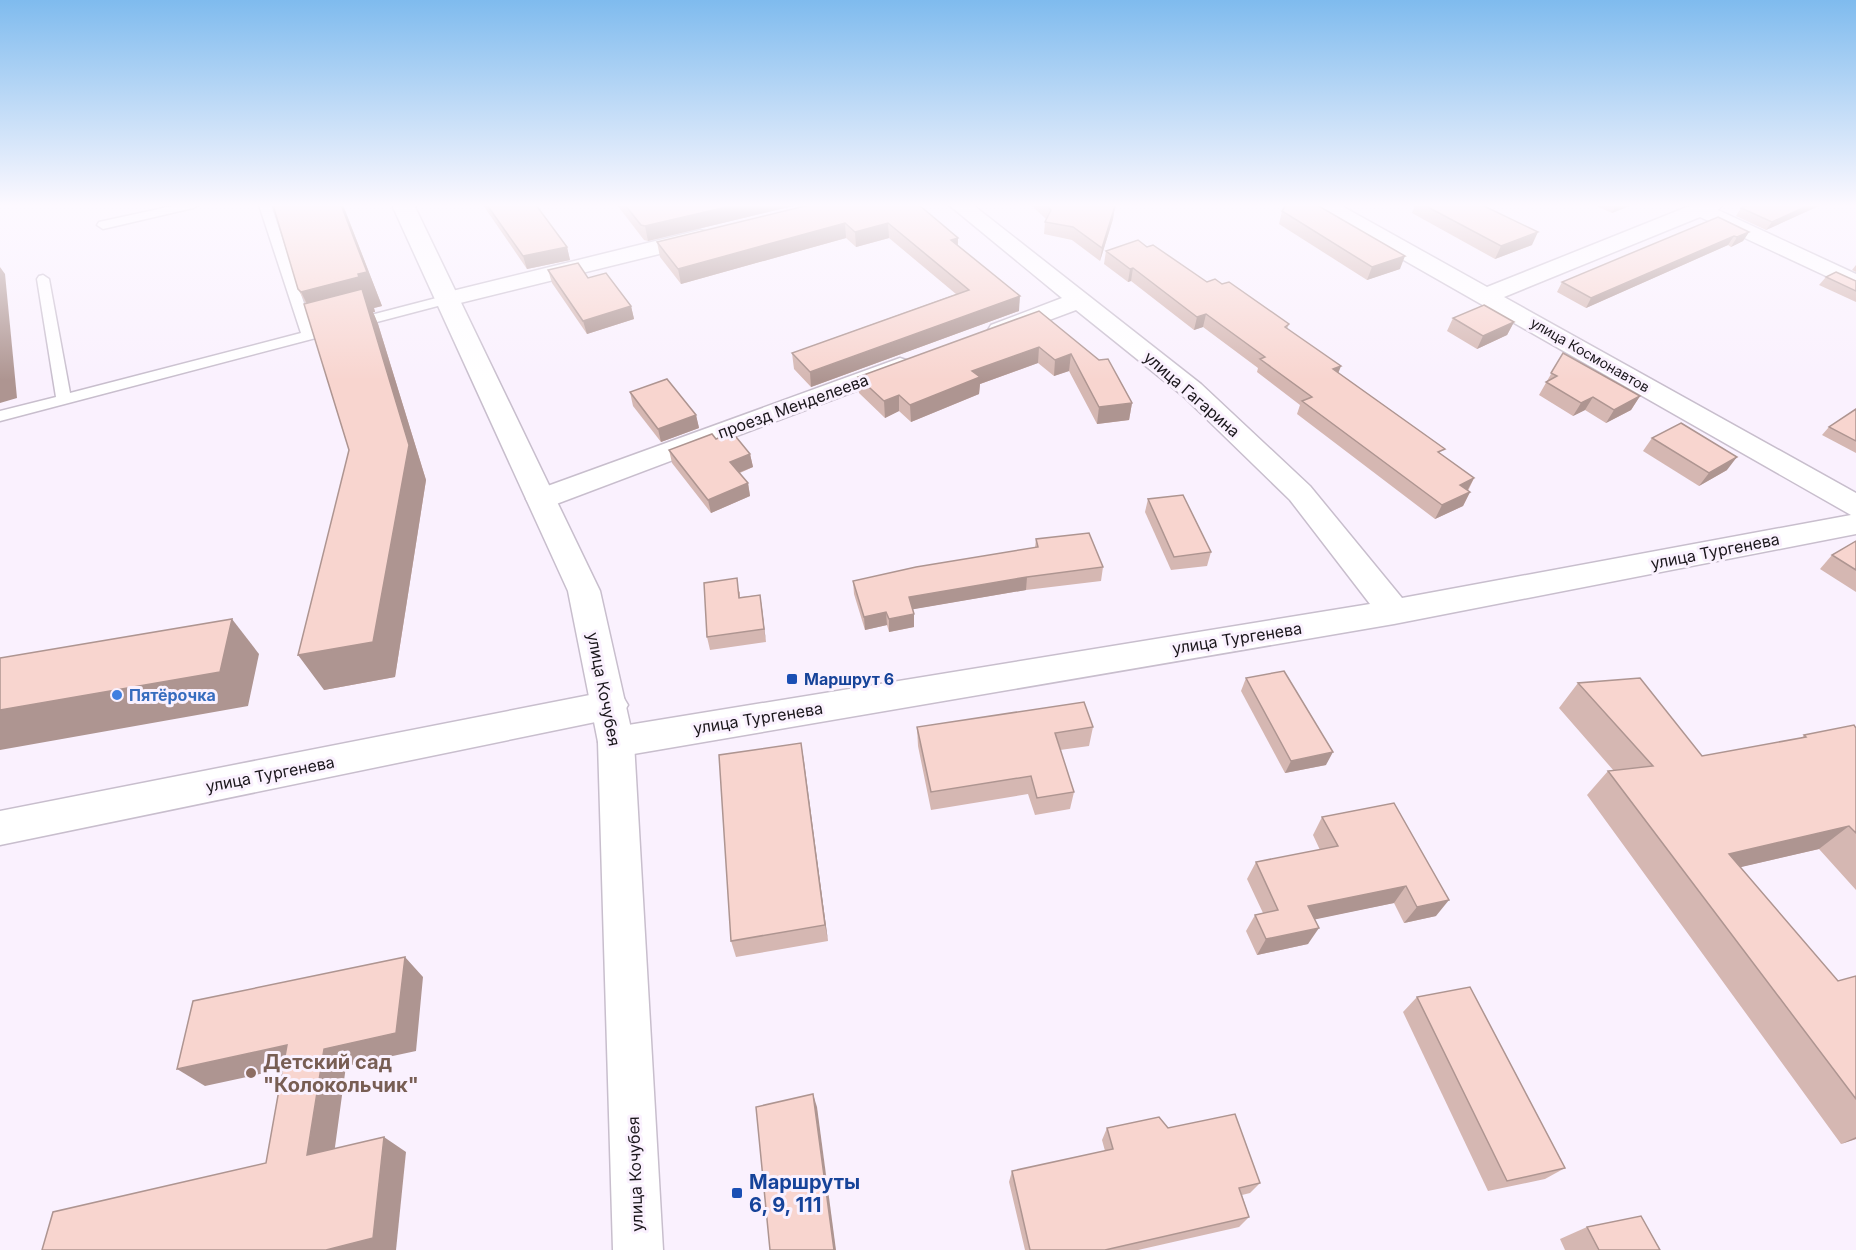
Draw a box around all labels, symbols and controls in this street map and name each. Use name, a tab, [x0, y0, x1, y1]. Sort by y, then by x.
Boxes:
street label: улица Космонавтов	[1528, 314, 1653, 396]
street label: улица Гагарина	[1140, 347, 1244, 441]
street label: проезд Менделеева	[715, 369, 871, 443]
street label: улица Тургенева	[1649, 529, 1781, 573]
street label: улица Тургенева	[1171, 618, 1303, 658]
street label: улица Кочубея	[583, 630, 625, 748]
place label: Маршрут 6	[804, 669, 894, 689]
marker: Маршрут 6	[785, 672, 799, 686]
place label: Пятёрочка	[129, 685, 216, 705]
marker: Пятёрочка	[110, 688, 124, 702]
street label: улица Тургенева	[692, 698, 824, 738]
street label: улица Тургенева	[204, 752, 336, 796]
place label: Детский сад "Колокольчик"	[263, 1050, 419, 1097]
marker: Детский сад "Колокольчик"	[244, 1066, 258, 1080]
street label: улица Кочубея	[623, 1116, 647, 1232]
place label: Маршруты 6, 9, 111	[749, 1170, 860, 1217]
marker: Маршруты 6, 9, 111	[730, 1186, 744, 1200]

